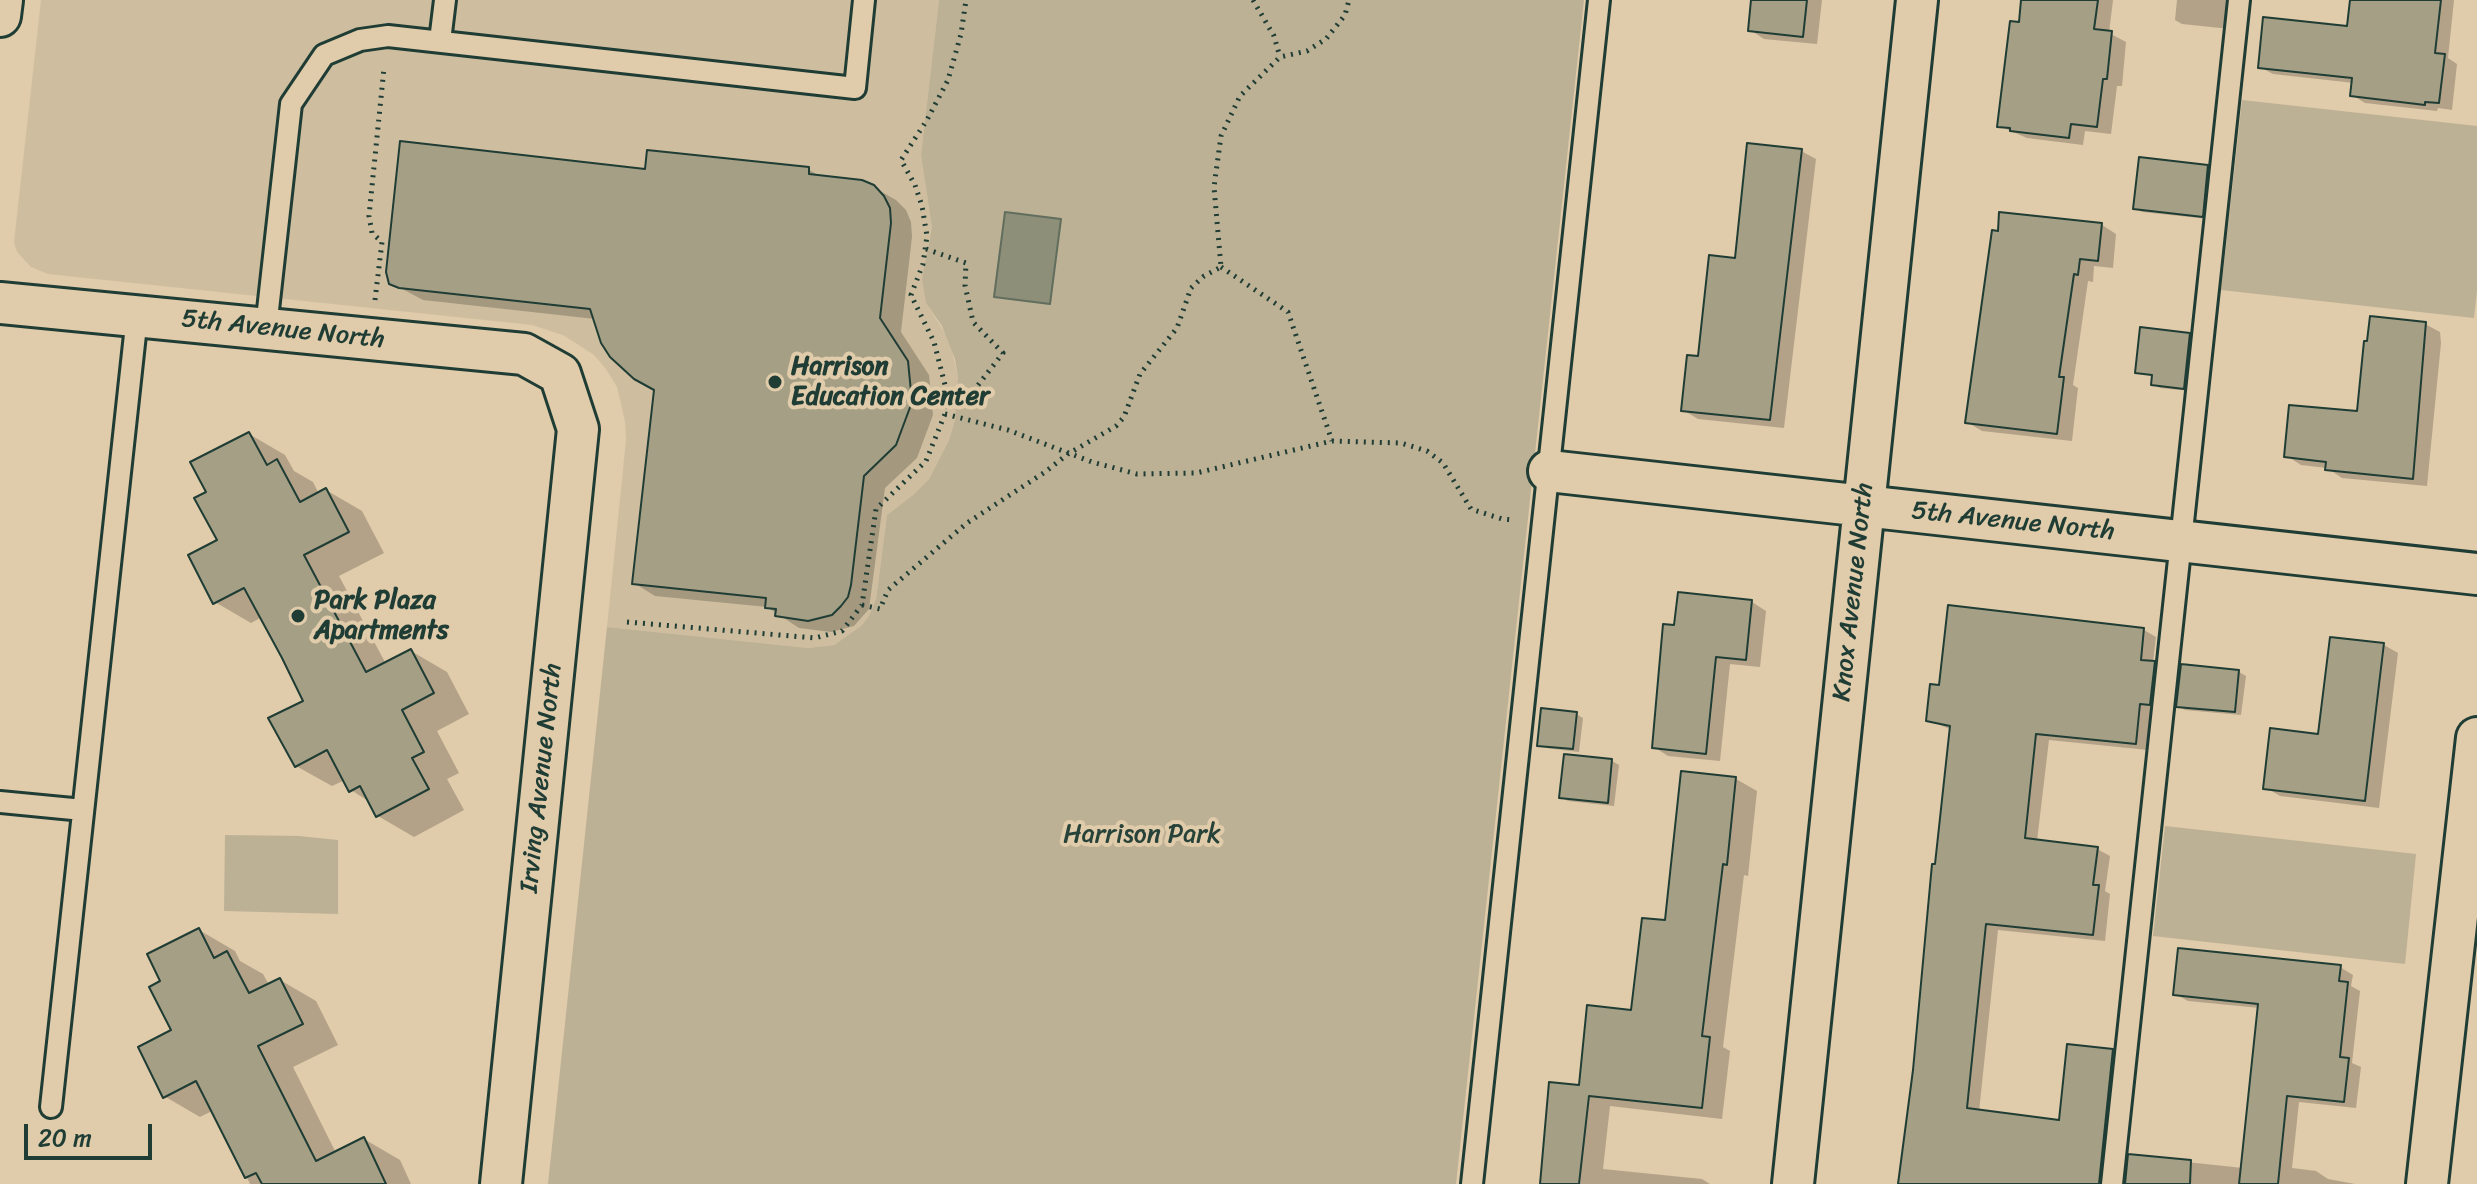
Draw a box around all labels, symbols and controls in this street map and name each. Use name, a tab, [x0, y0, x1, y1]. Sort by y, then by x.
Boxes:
street label: 5th Avenue North	[180, 304, 386, 356]
place label: Harrison Education Center	[791, 351, 990, 412]
marker: Harrison Education Center	[766, 373, 784, 391]
street label: Knox Avenue North	[1827, 481, 1881, 703]
street label: 5th Avenue North	[1910, 496, 2116, 548]
place label: Park Plaza Apartments	[314, 585, 449, 646]
marker: Park Plaza Apartments	[289, 607, 307, 625]
street label: Irving Avenue North	[514, 662, 570, 894]
park label: Harrison Park	[1063, 819, 1221, 851]
scale bar	[28, 1108, 156, 1158]
text: 20 m	[38, 1117, 92, 1159]

